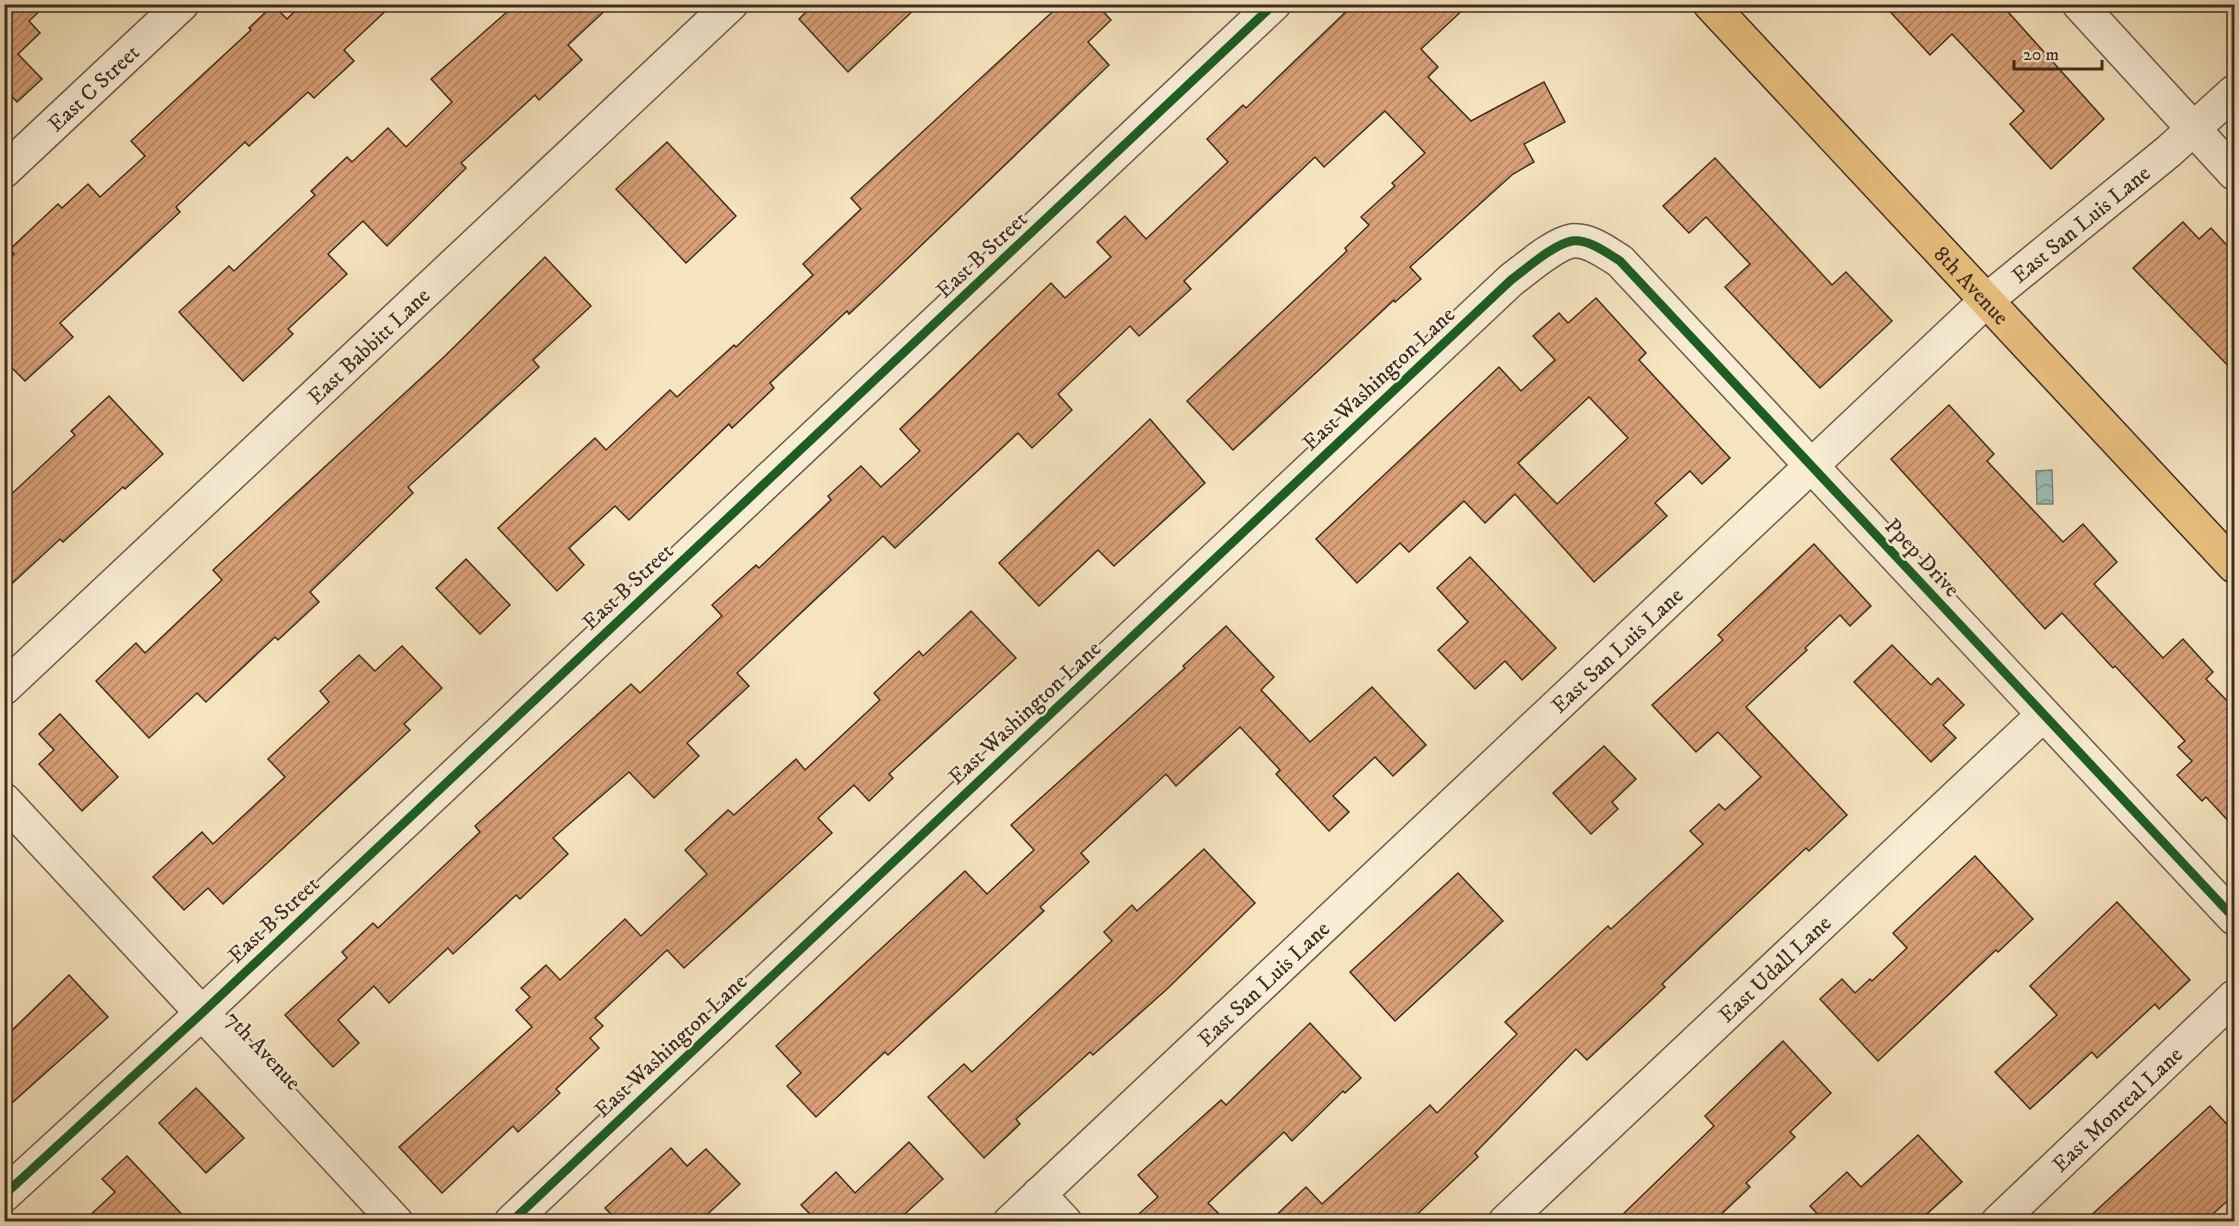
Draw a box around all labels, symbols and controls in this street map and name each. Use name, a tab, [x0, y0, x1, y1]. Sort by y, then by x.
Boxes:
scale bar	[2014, 33, 2102, 71]
street label: East C Street	[43, 39, 145, 138]
text: 20 m	[2023, 44, 2059, 66]
street label: East San Luis Lane	[2007, 160, 2156, 289]
street label: East B Street	[931, 206, 1033, 304]
street label: 8th Avenue	[1928, 241, 2014, 331]
street label: East Babbitt Lane	[302, 282, 436, 410]
street label: East Washington Lane	[1297, 301, 1461, 457]
street label: Ppep Drive	[1879, 513, 1965, 603]
street label: East B Street	[577, 538, 679, 636]
street label: East San Luis Lane	[1546, 582, 1689, 719]
street label: East Washington Lane	[943, 635, 1107, 791]
street label: East B Street	[223, 871, 325, 969]
street label: East Udall Lane	[1713, 910, 1837, 1029]
street label: East San Luis Lane	[1193, 916, 1336, 1053]
street label: East Washington Lane	[589, 968, 753, 1124]
street label: 7th Avenue	[219, 1006, 306, 1096]
street label: East Monreal Lane	[2047, 1042, 2189, 1178]

